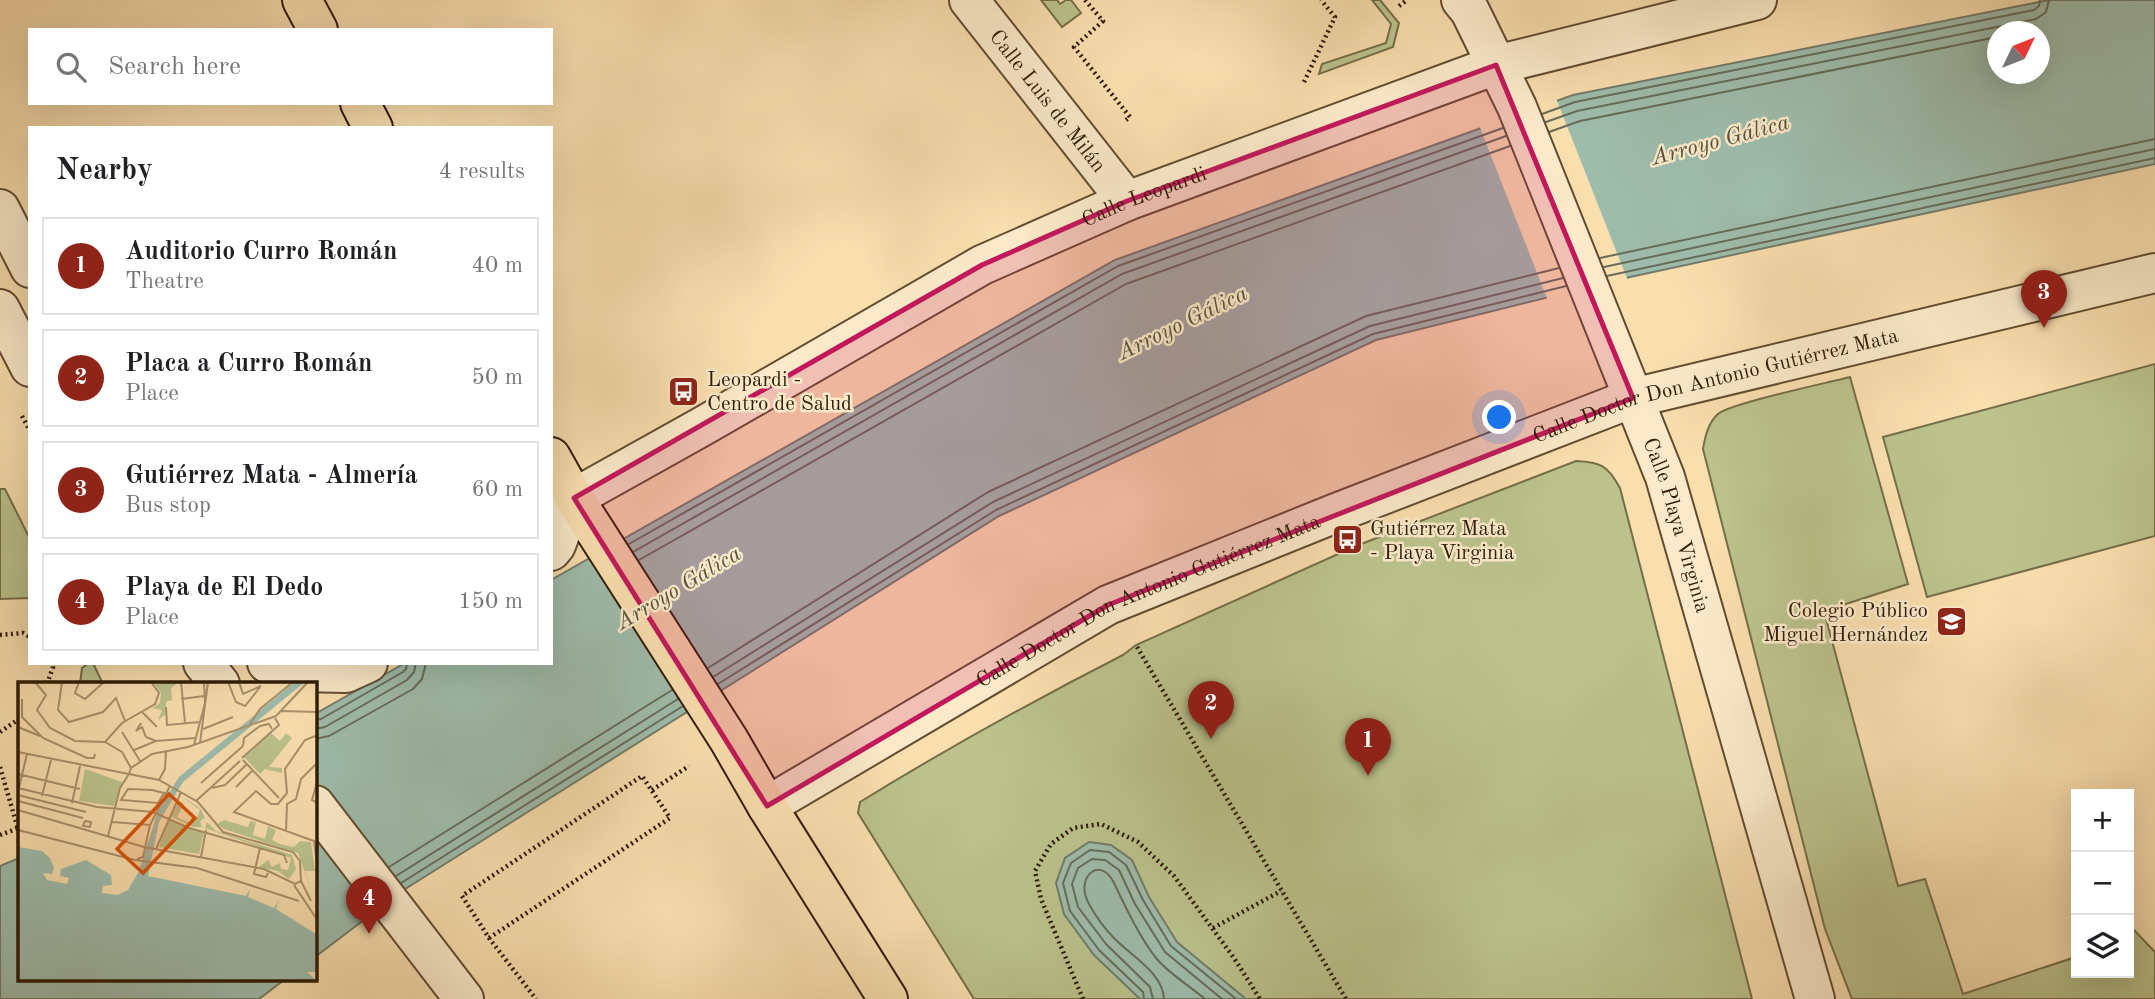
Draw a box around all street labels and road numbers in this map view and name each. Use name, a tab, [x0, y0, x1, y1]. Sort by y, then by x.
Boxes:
street label: Calle Luis de Milán	[985, 26, 1109, 177]
street label: Calle Leopardi	[1079, 164, 1210, 232]
street label: Calle Doctor Don Antonio Gutiérrez Mata	[1530, 326, 1901, 448]
street label: Calle Playa Virginia	[1638, 435, 1712, 615]
street label: Calle Doctor Don Antonio Gutiérrez Mata	[973, 511, 1324, 692]

